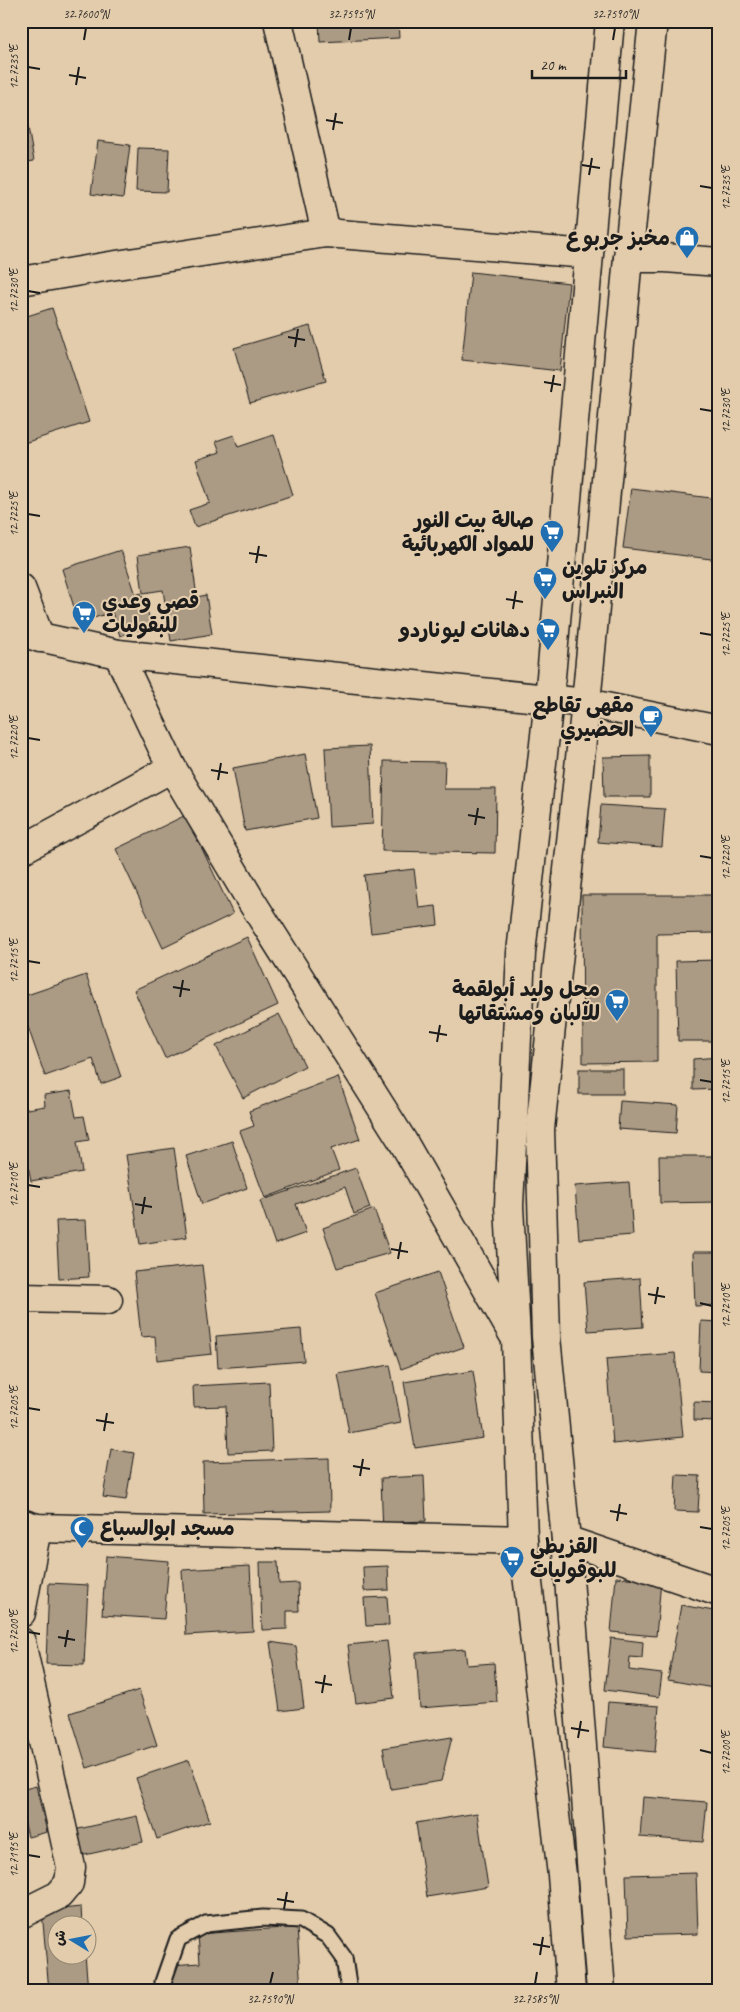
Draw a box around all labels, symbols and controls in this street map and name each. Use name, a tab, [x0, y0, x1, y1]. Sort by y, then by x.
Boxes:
text: 32.7600°N	[63, 6, 110, 22]
text: 32.7595°N	[328, 6, 375, 22]
text: 32.7590°N	[592, 6, 639, 22]
text: 12.7235°E	[6, 43, 22, 89]
scale bar	[532, 48, 626, 80]
text: 20 m	[540, 56, 567, 75]
text: 12.7235°E	[718, 164, 734, 210]
place label: مخبز جربوع	[566, 225, 670, 252]
shop icon: مخبز جربوع	[674, 225, 700, 259]
text: 12.7230°E	[6, 267, 22, 313]
text: 12.7230°E	[718, 387, 734, 433]
text: 12.7225°E	[6, 490, 22, 536]
place label: صالة بيت النور للمواد الكهربائية	[402, 507, 534, 557]
supermarket icon: صالة بيت النور للمواد الكهربائية	[539, 519, 565, 553]
place label: مركز تلوين النبراس	[562, 554, 648, 604]
supermarket icon: مركز تلوين النبراس	[532, 566, 558, 600]
place label: قصي وعدي للبقوليات	[102, 588, 199, 639]
supermarket icon: قصي وعدي للبقوليات	[71, 600, 97, 634]
text: 12.7225°E	[718, 611, 734, 657]
place label: دهانات ليوناردو	[397, 617, 530, 644]
supermarket icon: دهانات ليوناردو	[535, 617, 561, 651]
place label: مقهى تقاطع الحضيري	[532, 692, 634, 745]
cafe icon: مقهى تقاطع الحضيري	[638, 704, 664, 738]
text: 12.7220°E	[6, 714, 22, 760]
text: 12.7220°E	[718, 834, 734, 880]
text: 12.7215°E	[6, 937, 22, 983]
place label: محل وليد أبولقمة للآلبان ومشتقاتها	[452, 976, 600, 1026]
supermarket icon: محل وليد أبولقمة للآلبان ومشتقاتها	[604, 988, 630, 1022]
text: 12.7215°E	[718, 1058, 734, 1104]
text: 12.7210°E	[6, 1161, 22, 1207]
text: 12.7210°E	[718, 1282, 734, 1328]
text: 12.7205°E	[6, 1384, 22, 1430]
text: 12.7205°E	[718, 1505, 734, 1551]
mosque icon: مسجد ابوالسباع	[69, 1515, 95, 1549]
place label: مسجد ابوالسباع	[100, 1515, 235, 1542]
place label: القزيطي للبوقوليات	[530, 1533, 616, 1584]
supermarket icon: القزيطي للبوقوليات	[499, 1545, 525, 1579]
text: 12.7200°E	[6, 1608, 22, 1654]
text: 12.7200°E	[718, 1729, 734, 1775]
text: 12.7195°E	[6, 1831, 22, 1877]
north arrow	[48, 1914, 98, 1964]
text: ش	[50, 1929, 69, 1947]
text: 32.7590°N	[247, 1991, 294, 2007]
text: 32.7585°N	[512, 1991, 559, 2007]

